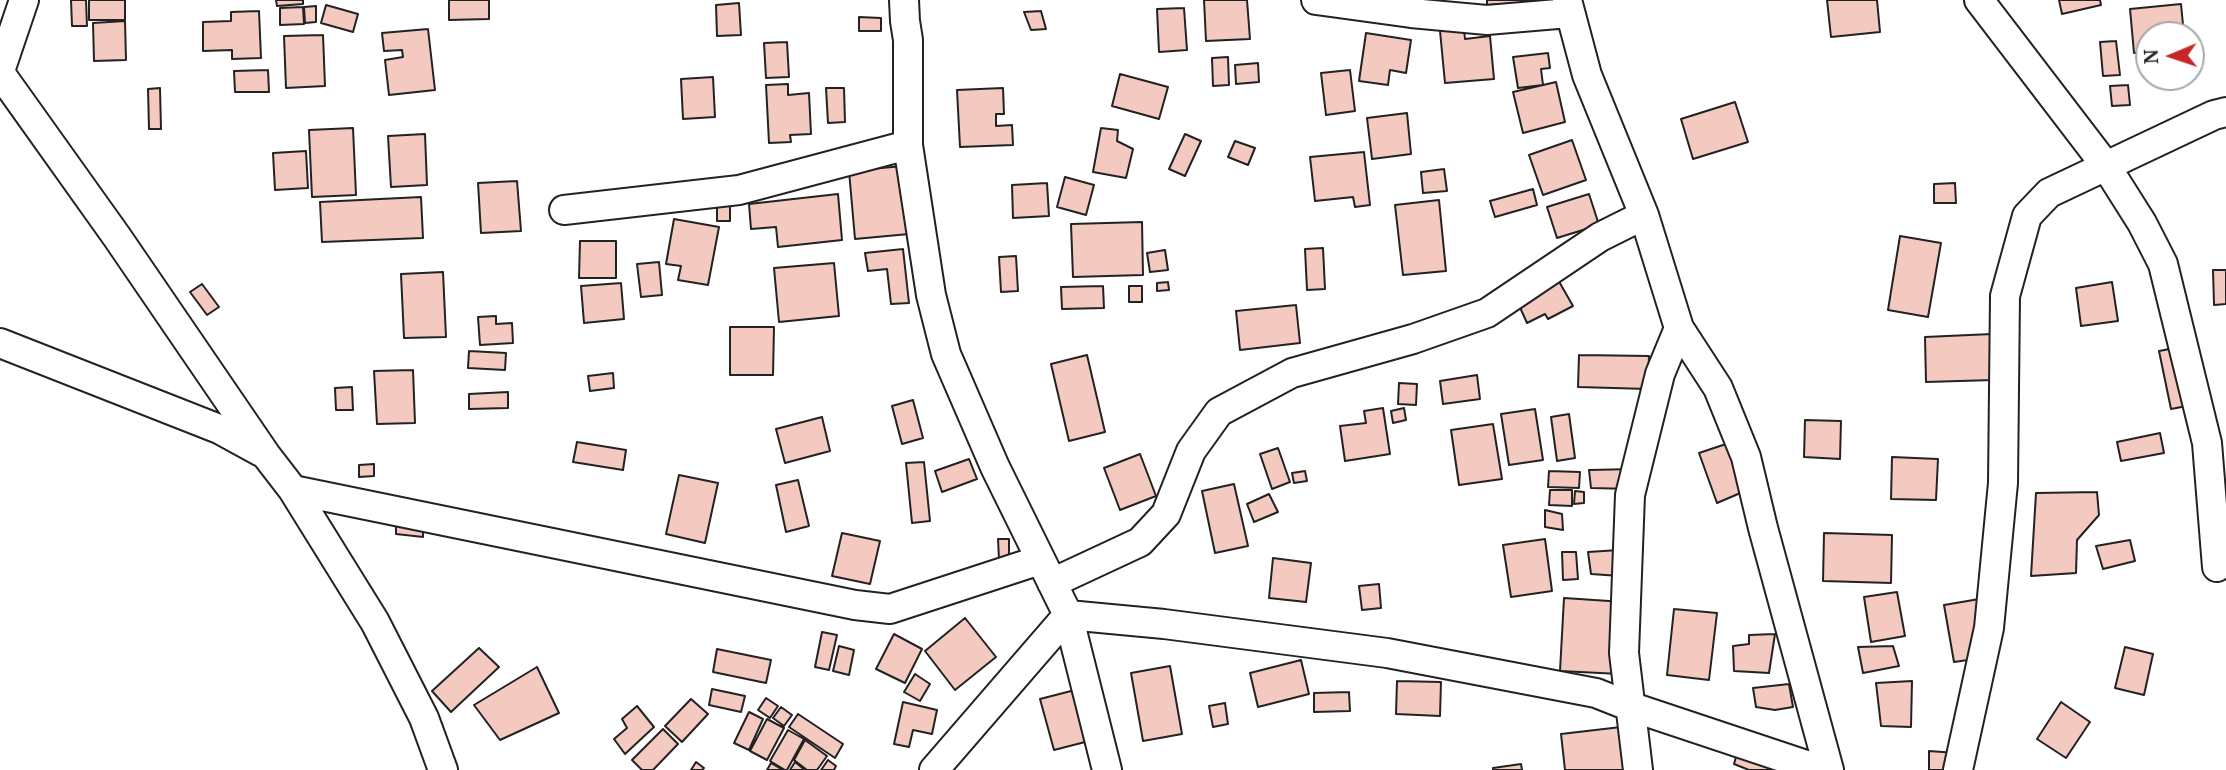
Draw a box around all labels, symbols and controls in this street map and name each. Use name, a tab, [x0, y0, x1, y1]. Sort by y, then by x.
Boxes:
north arrow	[2135, 21, 2205, 91]
text: N	[2138, 49, 2164, 65]

